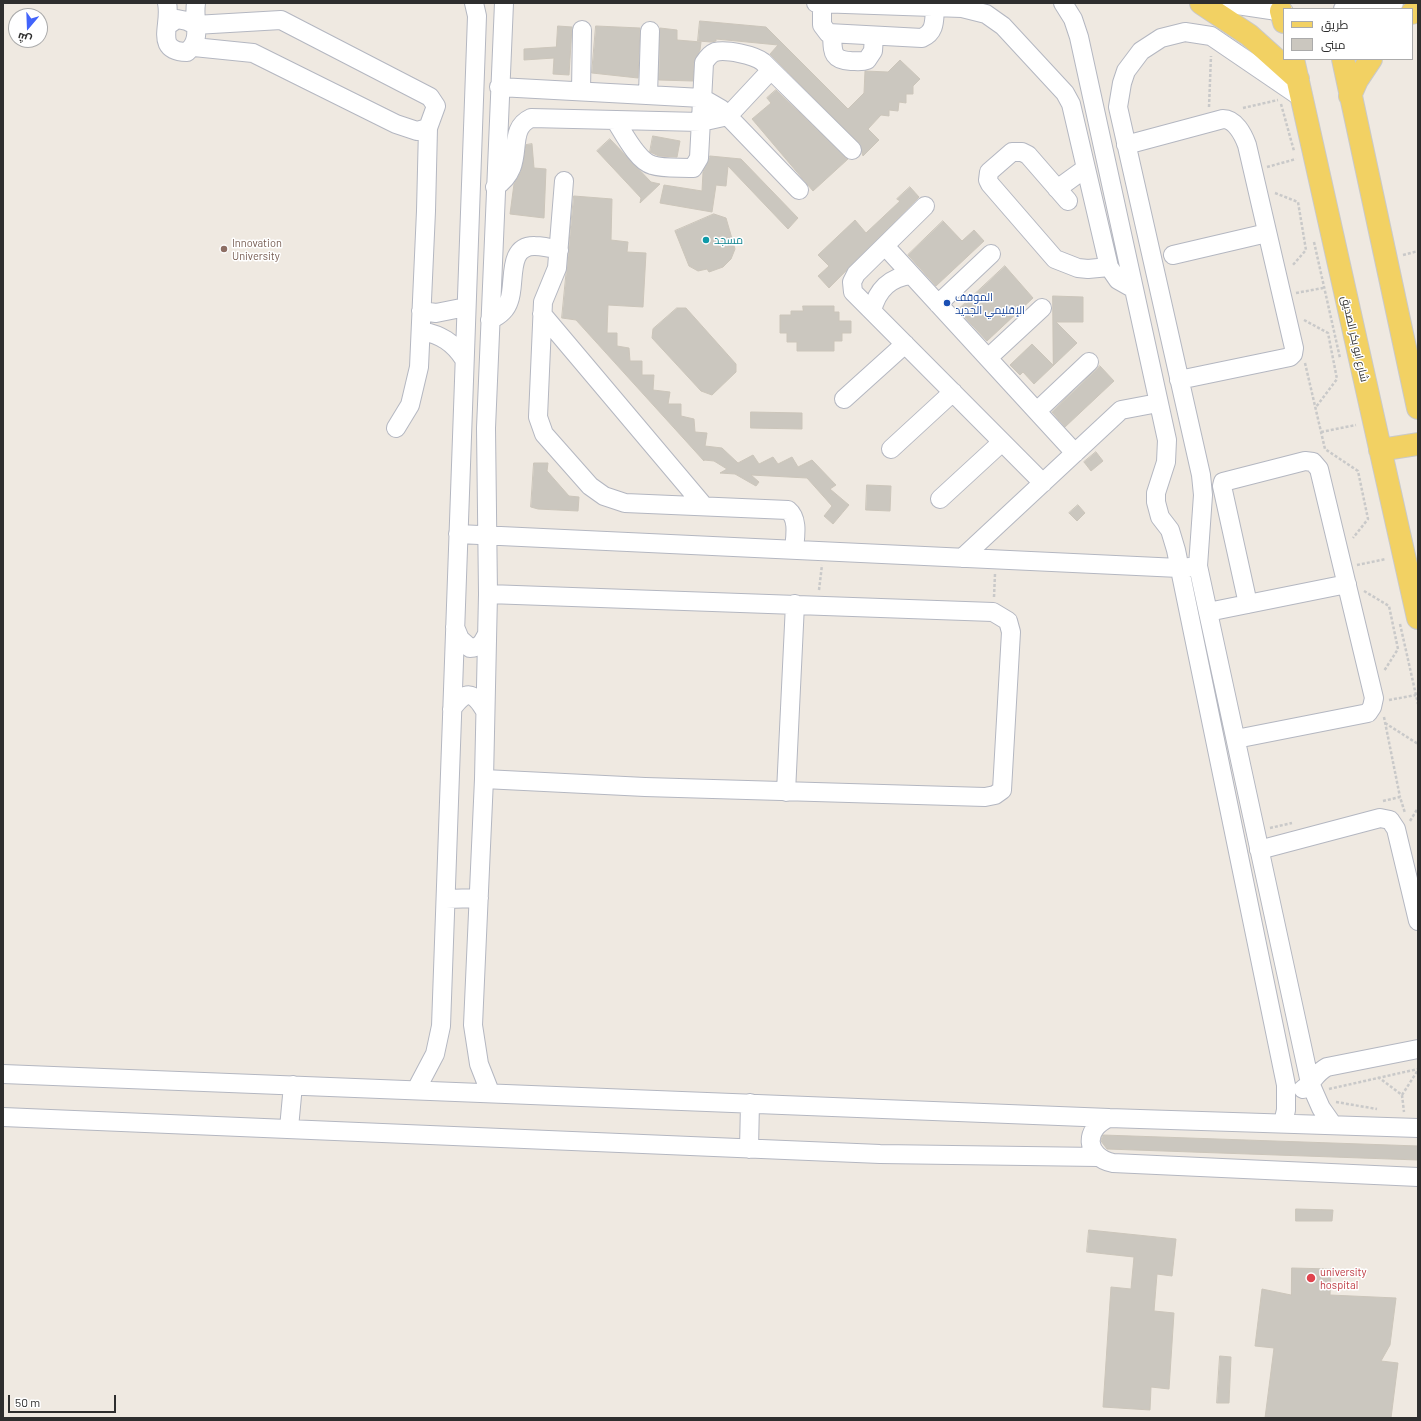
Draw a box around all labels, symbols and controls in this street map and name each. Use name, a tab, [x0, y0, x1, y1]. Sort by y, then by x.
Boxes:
north arrow	[8, 8, 48, 48]
legend	[1283, 8, 1413, 60]
text: طريق	[1321, 17, 1348, 31]
text: ش	[15, 30, 33, 47]
text: مبنى	[1321, 37, 1346, 51]
place label: مسجد	[714, 233, 743, 247]
marker: مسجد	[701, 235, 711, 245]
place label: Innovation University	[232, 236, 282, 262]
marker: Innovation University	[219, 244, 229, 254]
place label: الموقف الإقليمي الجديد	[955, 290, 1025, 316]
street label: شارع ابو بكر الصديق	[1339, 295, 1371, 383]
marker: الموقف الإقليمي الجديد	[942, 298, 952, 308]
place label: university hospital	[1320, 1265, 1367, 1291]
marker: university hospital	[1305, 1272, 1317, 1284]
scale bar	[10, 1387, 118, 1413]
text: 50 m	[15, 1395, 40, 1409]

